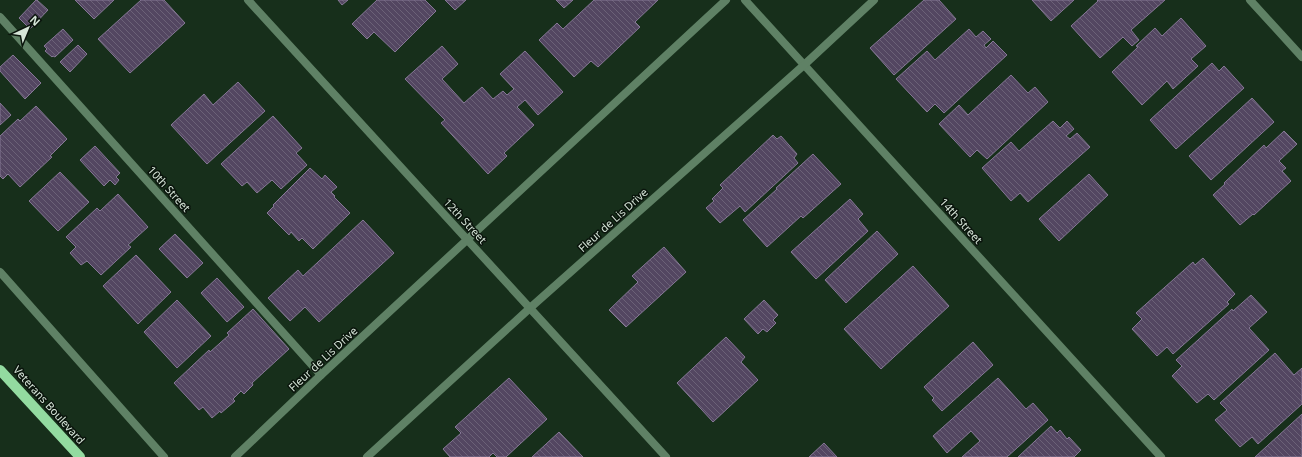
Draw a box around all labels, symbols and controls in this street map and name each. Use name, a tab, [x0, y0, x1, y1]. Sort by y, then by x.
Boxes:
north arrow	[8, 8, 48, 48]
text: N	[27, 12, 44, 29]
street label: 10th Street	[145, 162, 194, 215]
street label: Fleur de Lis Drive	[575, 184, 651, 255]
street label: 14th Street	[937, 194, 986, 247]
street label: 12th Street	[440, 195, 490, 247]
street label: Fleur de Lis Drive	[285, 323, 360, 394]
street label: Veterans Boulevard	[10, 362, 89, 447]

